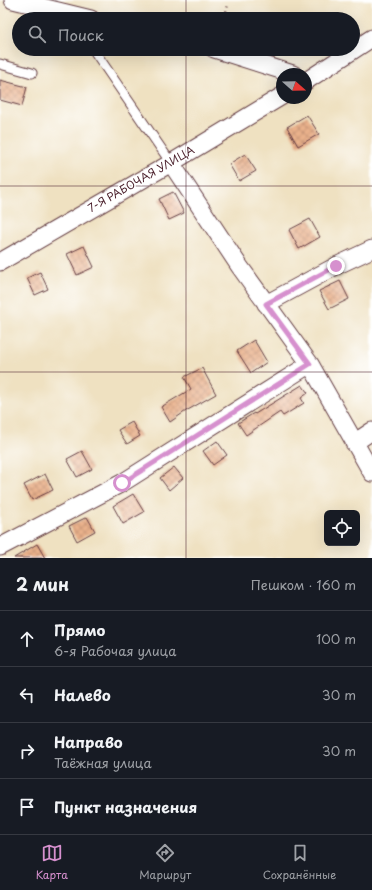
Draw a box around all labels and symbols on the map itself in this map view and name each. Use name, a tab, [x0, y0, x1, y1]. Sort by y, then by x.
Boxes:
north arrow	[276, 68, 312, 104]
street label: 7-Я РАБОЧАЯ УЛИЦА	[84, 141, 198, 216]
route end	[327, 257, 345, 275]
route start	[113, 474, 131, 492]

